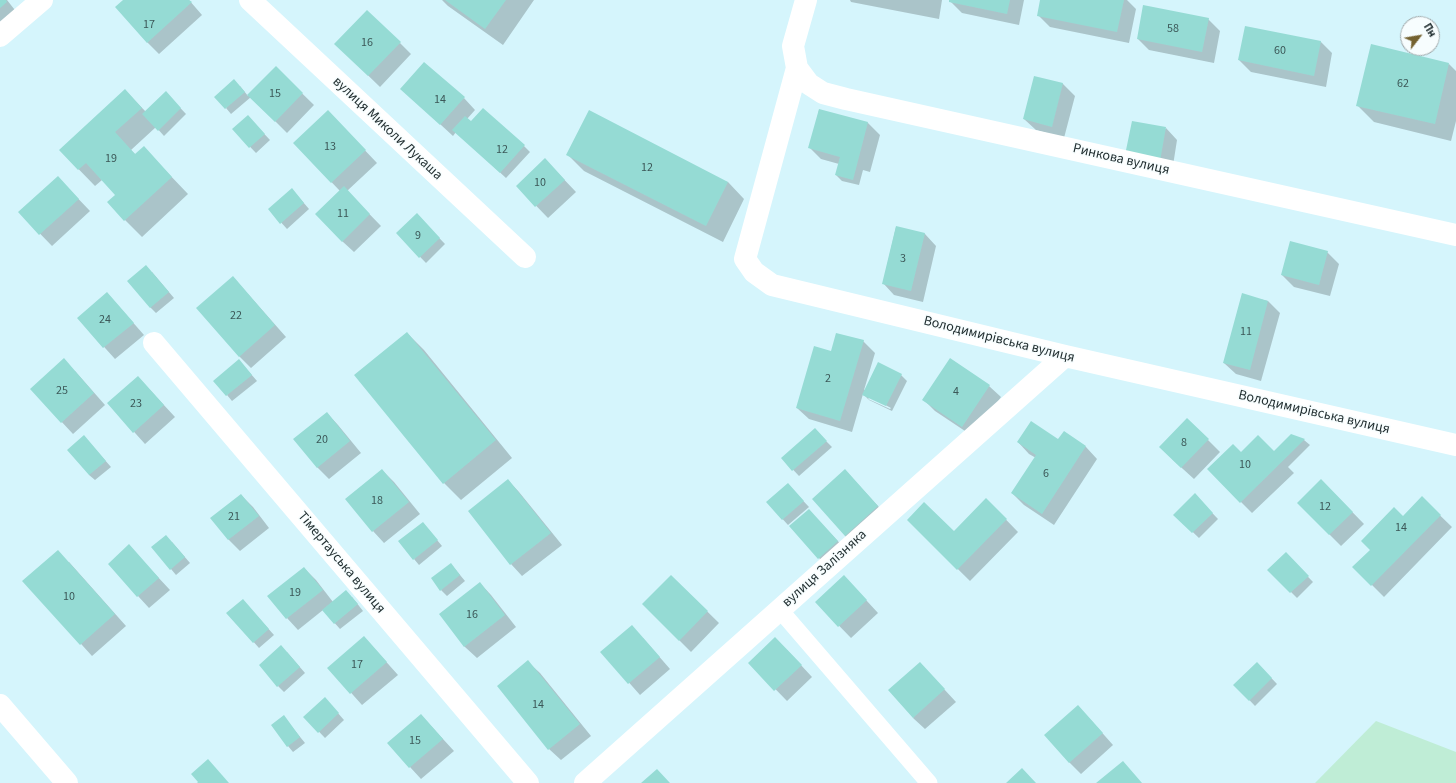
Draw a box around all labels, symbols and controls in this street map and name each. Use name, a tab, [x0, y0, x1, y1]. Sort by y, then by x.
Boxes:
north arrow	[1400, 16, 1440, 56]
house number: 17	[143, 18, 155, 32]
text: Пн	[1420, 20, 1440, 40]
house number: 58	[1167, 22, 1179, 36]
house number: 16	[361, 36, 373, 50]
house number: 60	[1274, 44, 1286, 58]
street label: вулиця Миколи Лукаша	[329, 74, 445, 184]
house number: 62	[1397, 77, 1409, 91]
house number: 15	[269, 87, 281, 101]
house number: 14	[434, 93, 446, 107]
house number: 13	[324, 140, 336, 154]
street label: Ринкова вулиця	[1071, 141, 1171, 179]
house number: 12	[496, 143, 508, 157]
house number: 19	[105, 152, 117, 166]
house number: 12	[641, 161, 653, 175]
house number: 10	[534, 176, 546, 190]
house number: 11	[337, 207, 349, 221]
house number: 9	[415, 229, 421, 243]
house number: 3	[900, 252, 906, 266]
house number: 22	[230, 309, 242, 323]
house number: 24	[99, 313, 111, 327]
street label: Володимирівська вулиця	[922, 313, 1076, 367]
house number: 11	[1240, 325, 1252, 339]
house number: 2	[825, 372, 831, 386]
house number: 25	[56, 384, 68, 398]
house number: 4	[953, 385, 959, 399]
street label: Володимирівська вулиця	[1237, 387, 1391, 439]
house number: 23	[130, 397, 142, 411]
house number: 20	[316, 433, 328, 447]
house number: 8	[1181, 436, 1187, 450]
house number: 10	[1239, 458, 1251, 472]
house number: 6	[1043, 467, 1049, 481]
house number: 18	[371, 494, 383, 508]
house number: 12	[1319, 500, 1331, 514]
street label: Тімертауська вулиця	[294, 509, 388, 617]
house number: 21	[228, 510, 240, 524]
house number: 14	[1395, 521, 1407, 535]
street label: вулиця Залізняка	[779, 527, 871, 611]
house number: 19	[289, 586, 301, 600]
house number: 10	[63, 590, 75, 604]
house number: 16	[466, 608, 478, 622]
house number: 17	[351, 658, 363, 672]
house number: 14	[532, 698, 544, 712]
house number: 15	[409, 734, 421, 748]

